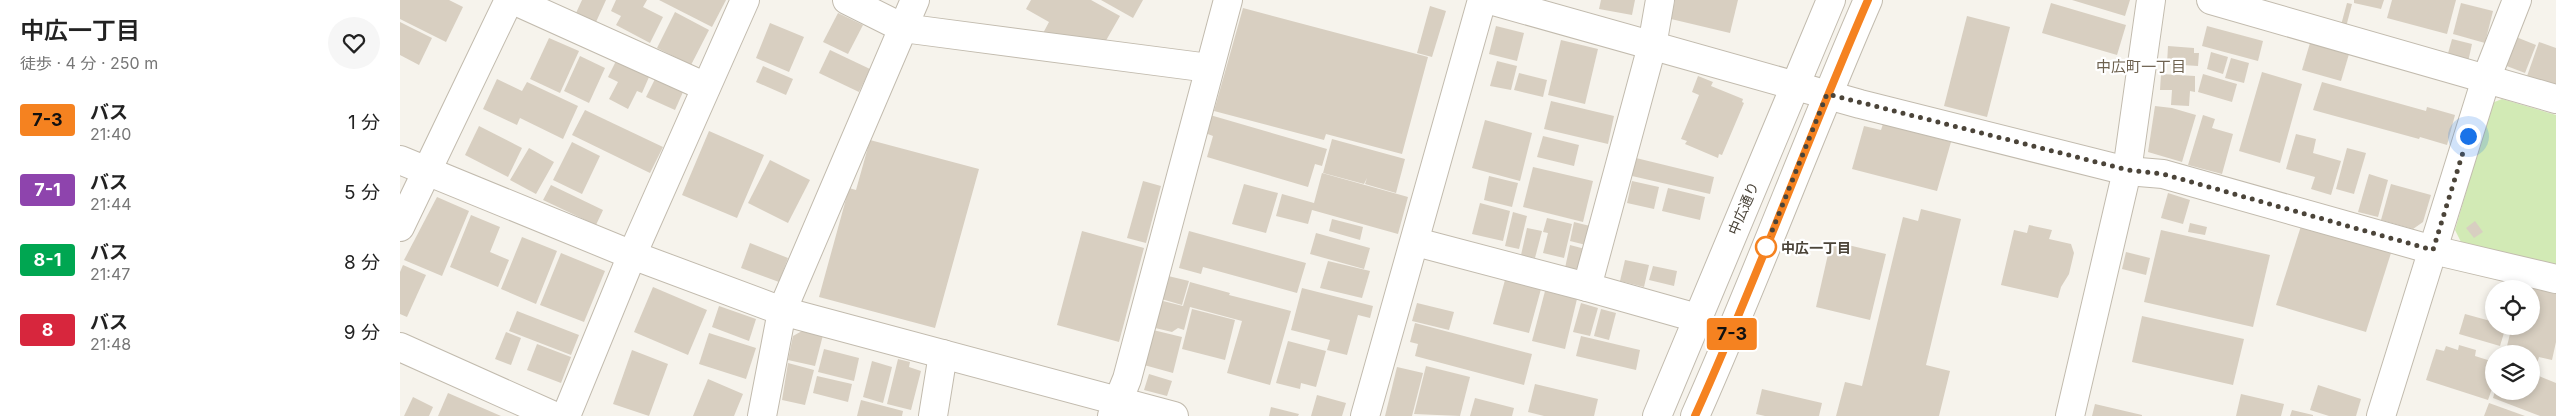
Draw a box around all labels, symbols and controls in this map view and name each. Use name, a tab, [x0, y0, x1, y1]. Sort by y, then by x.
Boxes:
text: 中広一丁目	[20, 16, 140, 45]
button: heart	[328, 17, 380, 69]
text: 徒歩 · 4 分 · 250 m	[20, 53, 158, 73]
district label: 中広町一丁目	[2096, 57, 2186, 76]
text: バス	[90, 101, 128, 124]
text: 7-3	[32, 109, 63, 130]
text: 1 分	[348, 111, 380, 134]
text: 21:40	[90, 124, 131, 144]
your location	[2456, 124, 2481, 149]
text: バス	[90, 171, 128, 194]
text: 7-1	[34, 179, 61, 200]
street label: 中広通り	[1724, 179, 1762, 237]
text: 5 分	[344, 181, 380, 204]
text: 21:44	[90, 194, 132, 214]
marker: 中広一丁目	[1755, 236, 1777, 258]
place label: 中広一丁目	[1781, 239, 1851, 256]
text: バス	[90, 241, 128, 264]
text: 8-1	[34, 249, 61, 270]
text: 8 分	[344, 251, 380, 274]
text: 21:47	[90, 264, 130, 284]
map controls	[2485, 280, 2540, 400]
button: locate	[2485, 280, 2540, 335]
text: バス	[90, 311, 128, 334]
line badge: 7-3	[1703, 318, 1761, 350]
text: 8	[42, 319, 53, 340]
text: 9 分	[344, 321, 380, 344]
text: 7-3	[1717, 323, 1747, 344]
text: 21:48	[90, 334, 131, 354]
button: layers	[2485, 345, 2540, 400]

